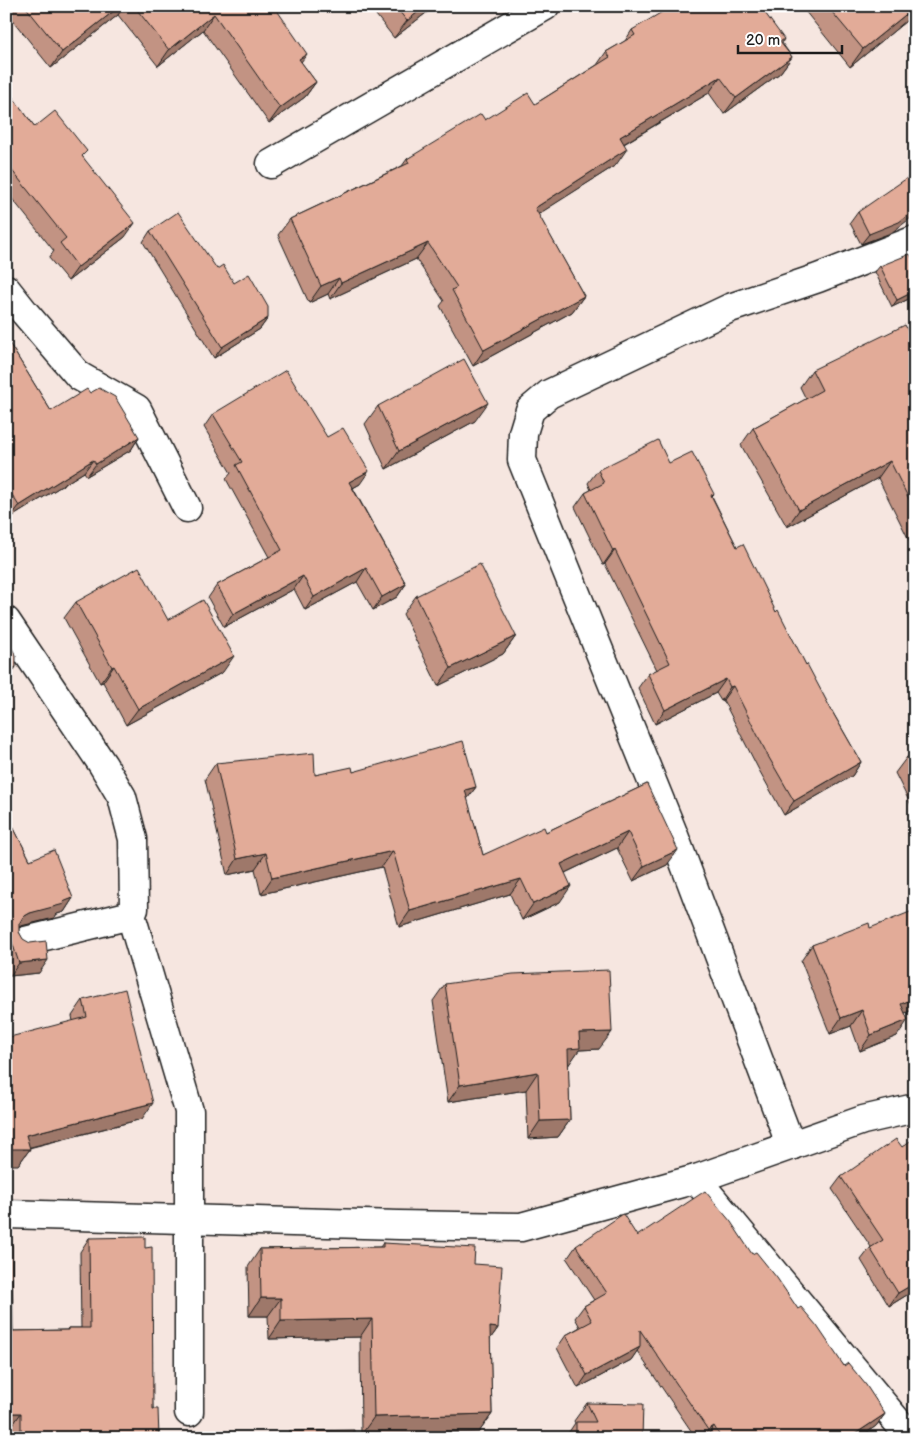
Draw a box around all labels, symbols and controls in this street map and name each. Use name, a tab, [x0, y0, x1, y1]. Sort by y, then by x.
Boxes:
scale bar	[738, 22, 842, 54]
text: 20 m	[746, 31, 780, 50]

